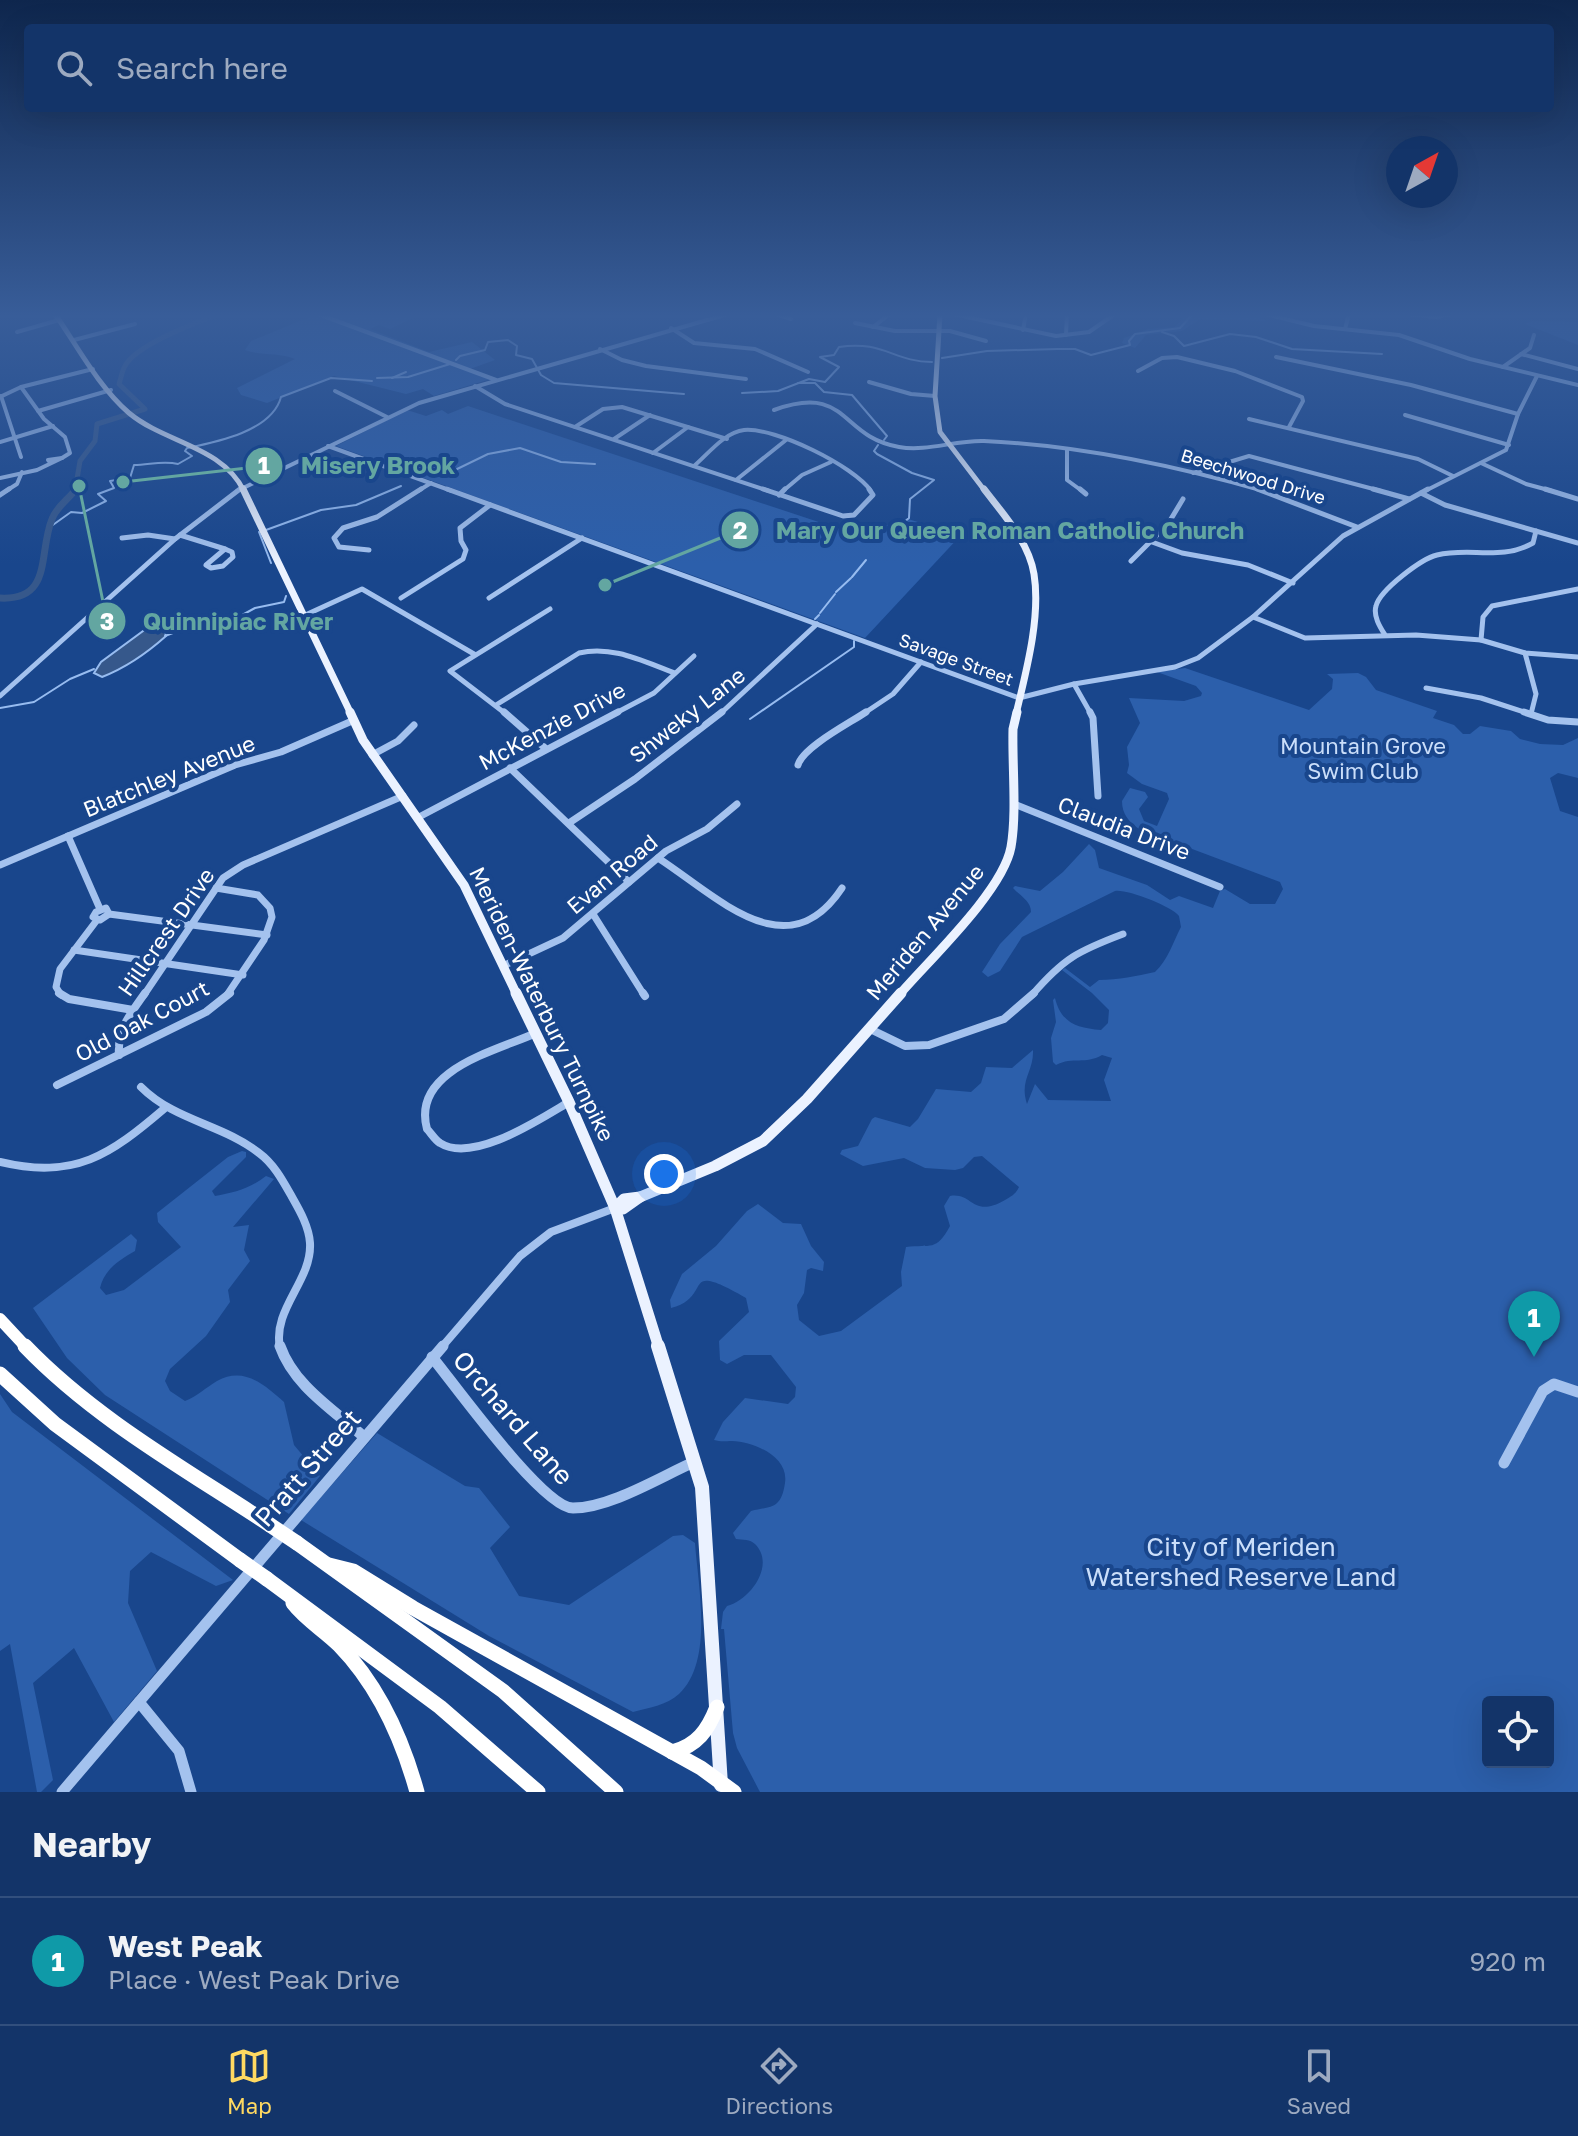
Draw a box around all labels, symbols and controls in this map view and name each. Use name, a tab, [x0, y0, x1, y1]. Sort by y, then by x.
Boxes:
search box	[24, 24, 1554, 112]
icon: search	[52, 46, 96, 90]
text: Search here	[116, 50, 288, 86]
north arrow	[1386, 136, 1458, 208]
callout: Misery Brook	[244, 442, 471, 490]
street label: Beechwood Drive	[1178, 444, 1328, 508]
text: 1	[258, 450, 270, 479]
text: Misery Brook	[301, 450, 455, 479]
callout: Mary Our Queen Roman Catholic Church	[720, 506, 1260, 554]
text: 2	[733, 515, 747, 544]
text: Mary Our Queen Roman Catholic Church	[776, 515, 1244, 544]
callout: Quinnipiac River	[87, 597, 349, 645]
text: 3	[100, 606, 114, 635]
text: Quinnipiac River	[143, 606, 333, 635]
street label: Savage Street	[896, 628, 1017, 690]
street label: Shweky Lane	[623, 661, 750, 768]
street label: McKenzie Drive	[474, 676, 630, 775]
street label: Blatchley Avenue	[79, 729, 259, 822]
park label: Mountain Grove Swim Club	[1280, 732, 1446, 784]
street label: Claudia Drive	[1054, 790, 1194, 865]
street label: Evan Road	[561, 828, 663, 919]
street label: Meriden Avenue	[860, 858, 989, 1005]
street label: Meriden-Waterbury Turnpike	[464, 862, 621, 1145]
street label: Hillcrest Drive	[111, 863, 220, 1001]
street label: Old Oak Court	[70, 974, 213, 1067]
your location	[644, 1154, 684, 1194]
pin: 1	[1508, 1291, 1560, 1357]
street label: Orchard Lane	[447, 1344, 580, 1491]
street label: Pratt Street	[248, 1403, 367, 1533]
park label: City of Meriden Watershed Reserve Land	[1086, 1531, 1396, 1592]
map controls	[1482, 1696, 1554, 1768]
button: locate	[1482, 1696, 1554, 1768]
text: Nearby	[32, 1824, 152, 1864]
text: West Peak	[108, 1928, 263, 1964]
text: 1	[51, 1946, 65, 1977]
text: 920 m	[1470, 1946, 1546, 1977]
text: Place · West Peak Drive	[108, 1964, 400, 1995]
tab: Map	[227, 2044, 272, 2119]
tab: Directions	[726, 2044, 833, 2119]
tab: Saved	[1287, 2044, 1351, 2119]

